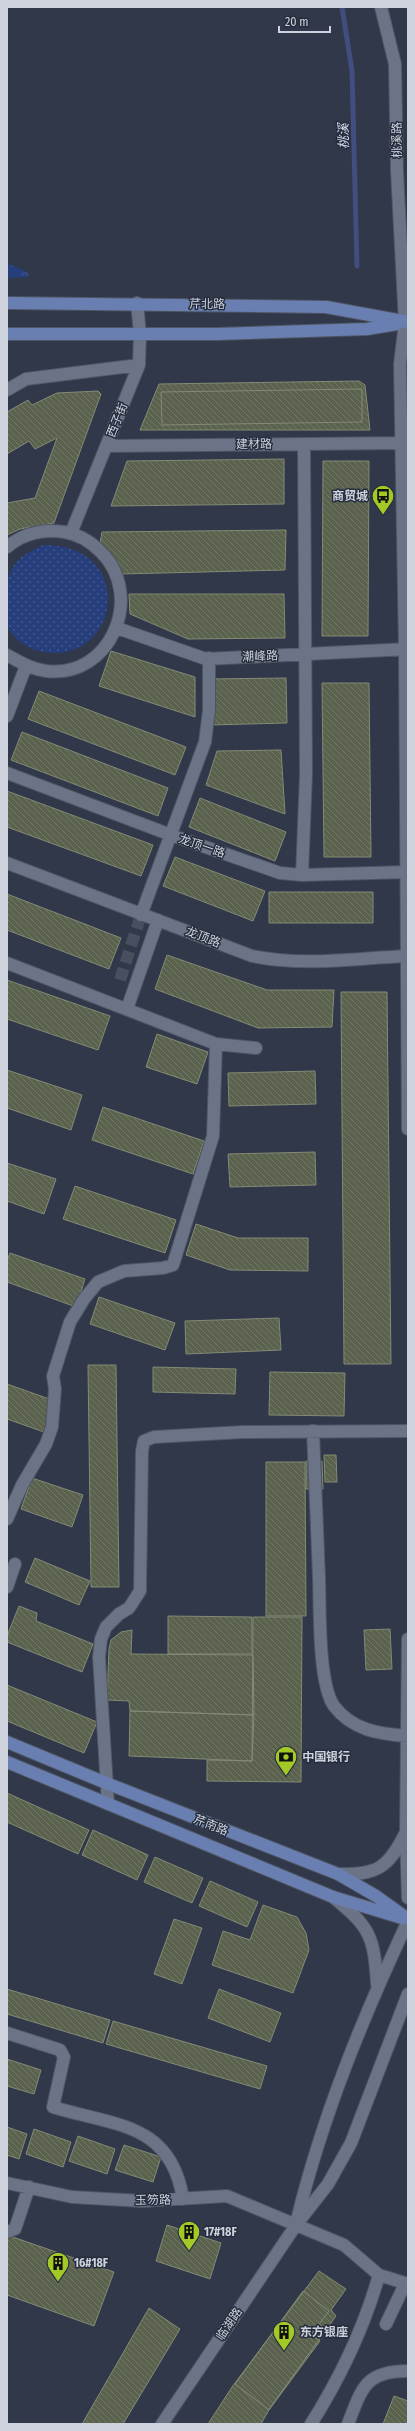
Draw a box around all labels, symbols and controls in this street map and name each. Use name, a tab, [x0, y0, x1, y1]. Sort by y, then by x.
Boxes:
scale bar	[279, 8, 330, 34]
text: 20 m	[285, 15, 309, 29]
water label: 桃溪	[336, 121, 351, 149]
street label: 桃溪路	[390, 122, 404, 158]
street label: 芹北路	[189, 297, 225, 311]
street label: 西子街	[104, 401, 130, 439]
street label: 建材路	[236, 437, 272, 451]
bus stop icon: 商贸城	[370, 483, 396, 516]
place label: 商贸城	[332, 489, 368, 503]
street label: 潮峰路	[242, 648, 278, 664]
street label: 龙顶一路	[177, 832, 227, 860]
street label: 龙顶路	[184, 924, 222, 950]
bank icon: 中国银行	[273, 1744, 299, 1777]
place label: 中国银行	[302, 1750, 350, 1764]
street label: 芹南路	[192, 1812, 230, 1838]
street label: 玉笏路	[135, 2193, 171, 2207]
building icon: 17#18F	[176, 2219, 202, 2252]
place label: 17#18F	[204, 2225, 237, 2239]
building icon: 16#18F	[45, 2250, 71, 2283]
place label: 16#18F	[74, 2256, 109, 2270]
street label: 临湖路	[213, 2305, 245, 2343]
building icon: 东方银座	[271, 2319, 297, 2352]
place label: 东方银座	[300, 2325, 348, 2339]

